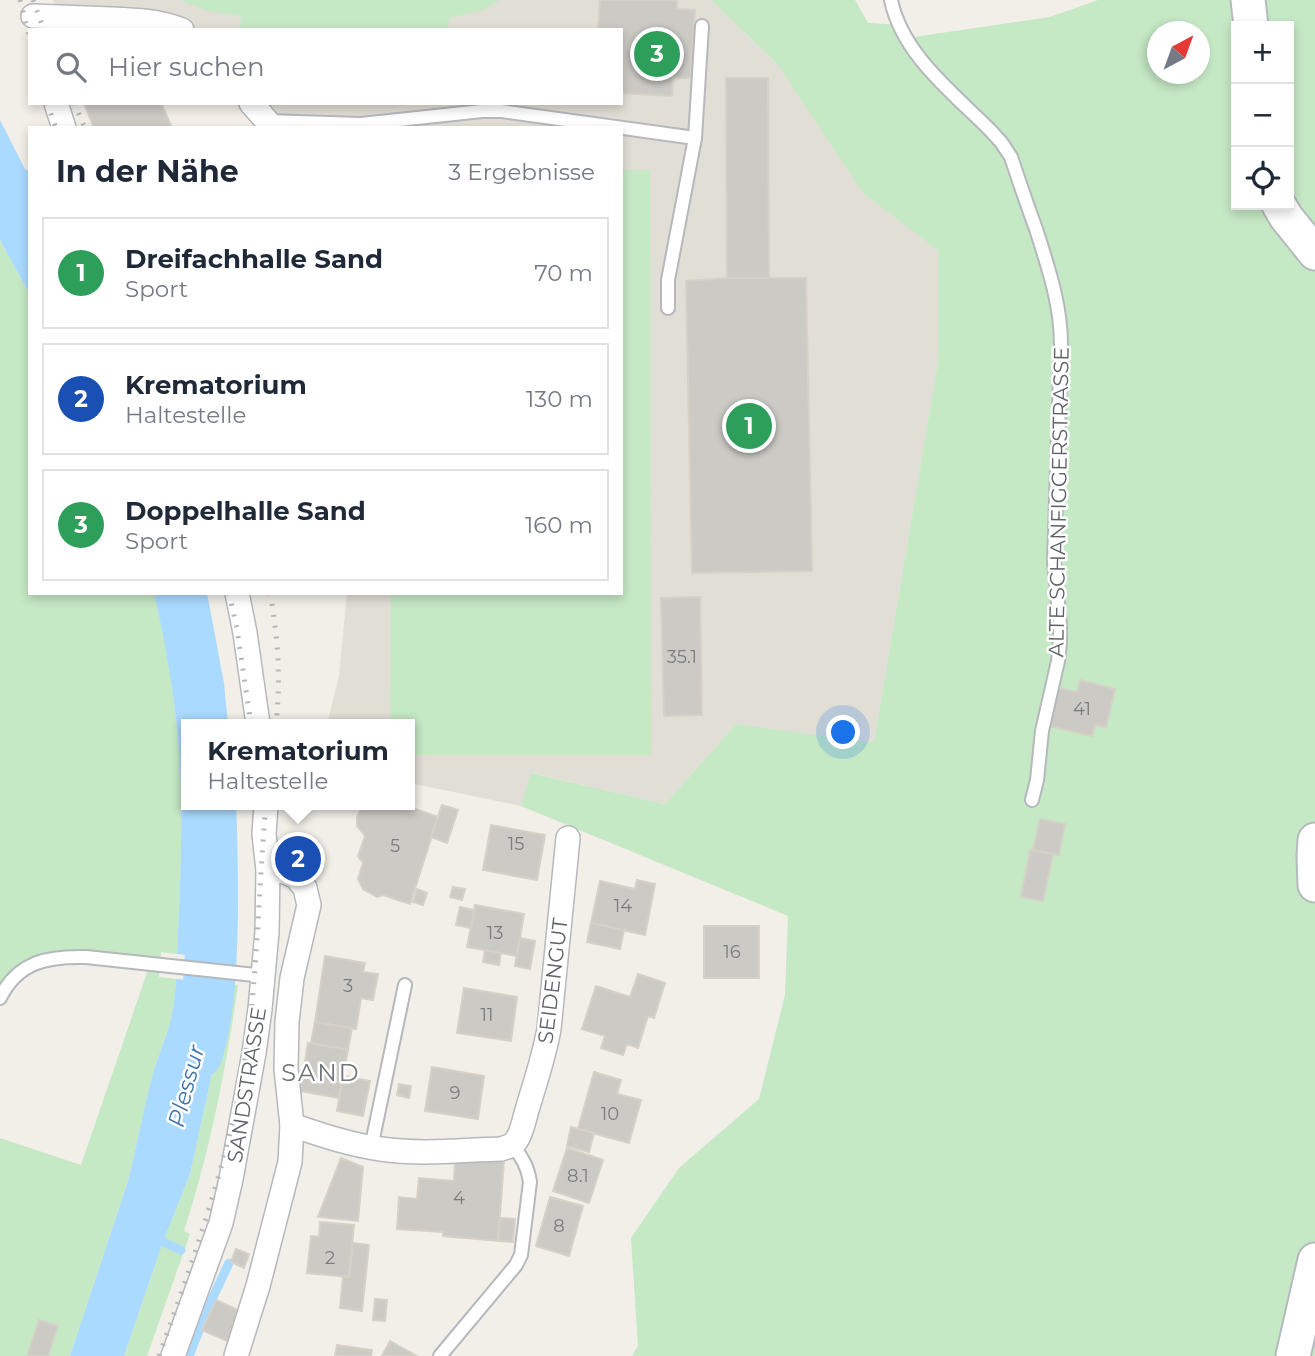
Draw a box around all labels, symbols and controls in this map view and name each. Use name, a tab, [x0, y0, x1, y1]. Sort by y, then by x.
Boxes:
north arrow	[1147, 21, 1210, 84]
map controls	[1231, 21, 1294, 210]
button: +	[1231, 21, 1294, 84]
search box	[28, 28, 623, 105]
pin: 3	[634, 28, 680, 80]
icon: search	[52, 48, 90, 86]
text: Hier suchen	[108, 51, 265, 83]
button: −	[1231, 84, 1294, 147]
button: locate	[1231, 147, 1294, 210]
text: In der Nähe	[56, 153, 239, 190]
text: 3 Ergebnisse	[448, 158, 595, 186]
text: Dreifachhalle Sand	[125, 243, 383, 275]
text: 1	[76, 259, 86, 287]
text: 70 m	[534, 259, 593, 287]
text: Sport	[125, 275, 188, 303]
street label: ALTE SCHANFIGGERSTRASSE	[1043, 346, 1074, 658]
text: Krematorium	[125, 369, 307, 401]
text: 2	[74, 385, 88, 413]
text: 130 m	[526, 385, 593, 413]
pin: 1	[726, 400, 772, 452]
text: Haltestelle	[125, 401, 246, 429]
text: Doppelhalle Sand	[125, 495, 366, 527]
text: 3	[74, 511, 88, 539]
text: 160 m	[525, 511, 593, 539]
text: Sport	[125, 527, 188, 555]
house number: 35.1	[667, 646, 697, 668]
house number: 41	[1073, 698, 1091, 720]
your location	[826, 715, 860, 749]
popup	[181, 719, 415, 810]
text: Krematorium	[207, 735, 389, 767]
text: Haltestelle	[207, 767, 329, 795]
pin: 2	[275, 833, 321, 885]
house number: 15	[508, 833, 524, 855]
house number: 5	[390, 835, 400, 857]
house number: 14	[614, 895, 632, 917]
street label: SEIDENGUT	[532, 917, 573, 1045]
house number: 13	[487, 922, 503, 944]
house number: 16	[723, 941, 741, 963]
house number: 3	[343, 975, 353, 997]
house number: 11	[481, 1004, 494, 1026]
street label: SANDSTRASSE	[222, 1005, 271, 1165]
water label: Plessur	[162, 1041, 211, 1130]
district label: SAND	[281, 1058, 361, 1087]
house number: 9	[450, 1082, 461, 1104]
house number: 10	[601, 1103, 619, 1125]
house number: 8.1	[567, 1165, 589, 1187]
house number: 4	[453, 1187, 465, 1209]
house number: 8	[553, 1215, 565, 1237]
house number: 2	[325, 1247, 335, 1269]

